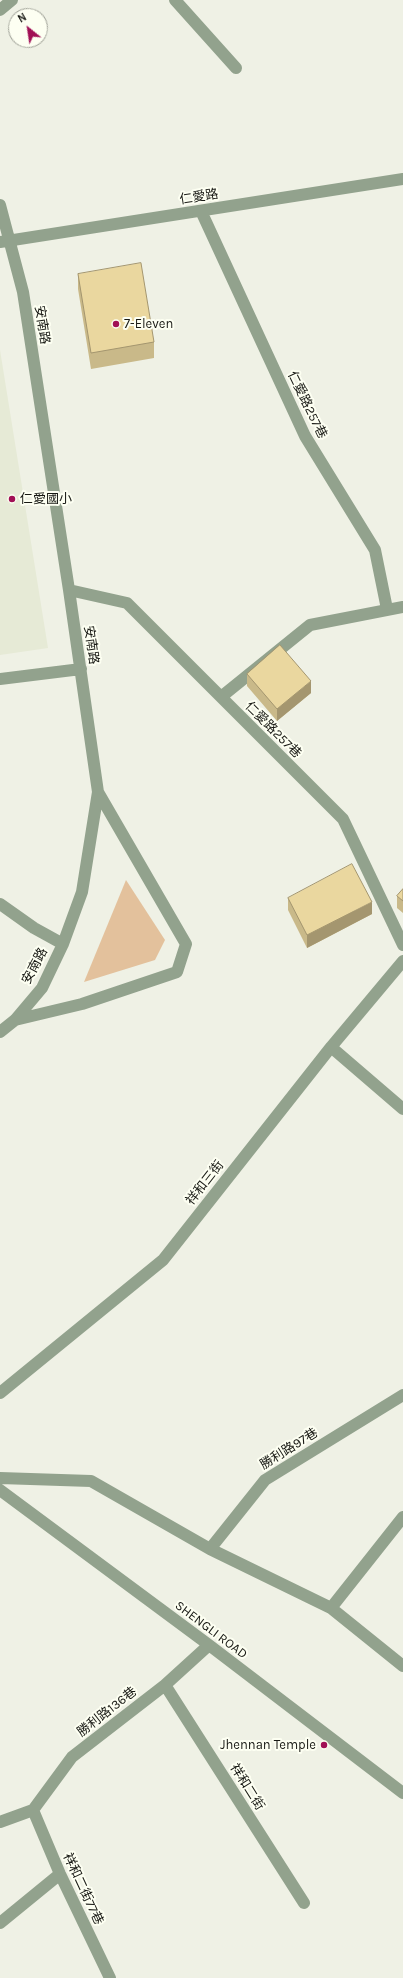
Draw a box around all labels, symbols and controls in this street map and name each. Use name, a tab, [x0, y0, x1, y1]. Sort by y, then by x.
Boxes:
north arrow	[8, 8, 48, 48]
text: N	[16, 10, 29, 26]
street label: 仁愛路	[179, 186, 219, 208]
street label: 安南路	[31, 305, 53, 345]
place label: 7-Eleven	[124, 316, 173, 332]
marker: 7-Eleven	[111, 319, 121, 329]
street label: 仁愛路257巷	[284, 369, 330, 441]
place label: 仁愛國小	[20, 491, 72, 507]
marker: 仁愛國小	[7, 494, 17, 504]
street label: 安南路	[81, 625, 101, 665]
street label: 仁愛路257巷	[242, 699, 304, 761]
street label: 安南路	[19, 945, 51, 987]
street label: 祥和三街	[183, 1158, 227, 1208]
street label: 勝利路97巷	[257, 1425, 321, 1473]
street label: SHENGLI ROAD	[172, 1598, 250, 1662]
street label: 勝利路136巷	[74, 1684, 140, 1740]
place label: Jhennan Temple	[220, 1737, 316, 1753]
marker: Jhennan Temple	[319, 1740, 329, 1750]
street label: 祥和二街	[227, 1761, 267, 1813]
street label: 祥和二街77巷	[60, 1851, 106, 1927]

